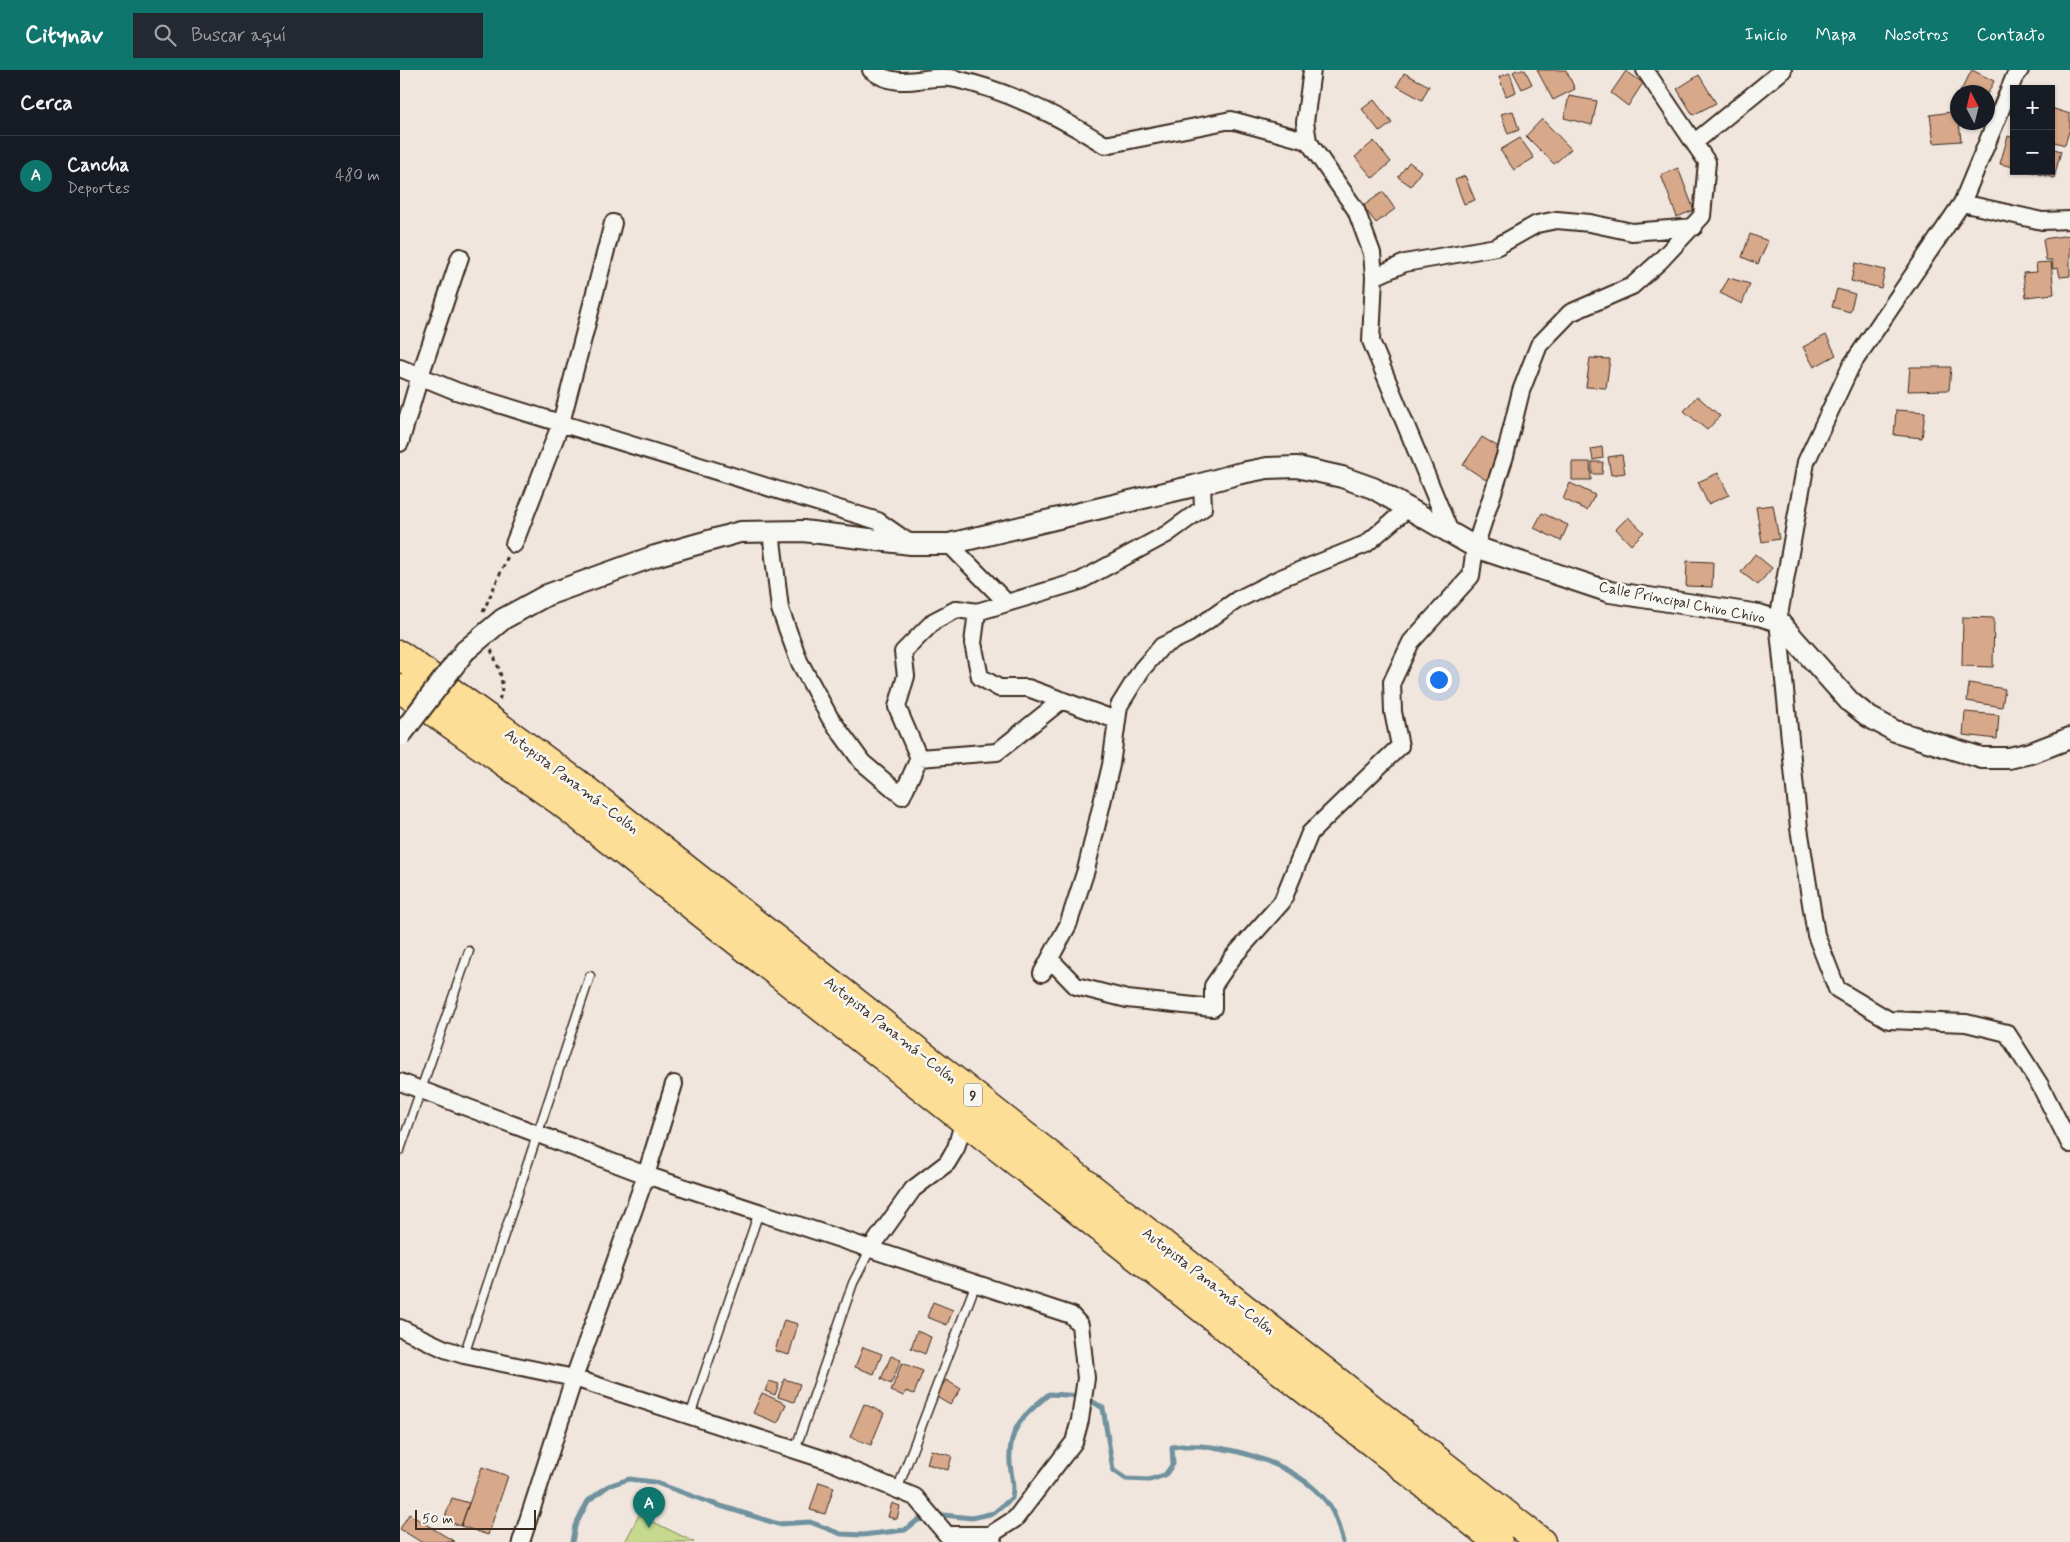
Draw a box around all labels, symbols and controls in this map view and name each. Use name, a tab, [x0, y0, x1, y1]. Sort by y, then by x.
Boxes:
search box	[133, 13, 483, 58]
text: Citynav	[25, 20, 103, 51]
icon: search	[151, 21, 179, 49]
text: Buscar aquí	[191, 23, 287, 48]
text: Inicio	[1745, 23, 1787, 47]
text: Mapa	[1815, 23, 1856, 47]
text: Nosotros	[1884, 23, 1949, 47]
text: Contacto	[1977, 23, 2045, 47]
north arrow	[1950, 85, 1995, 130]
map controls	[2010, 85, 2055, 175]
button: +	[2010, 85, 2055, 130]
text: Cerca	[20, 89, 73, 117]
button: −	[2010, 130, 2055, 175]
text: Cancha	[67, 153, 129, 178]
text: A	[31, 165, 41, 186]
text: 480 m	[335, 165, 380, 186]
text: Deportes	[67, 178, 130, 199]
street label: Calle Principal Chivo Chivo	[1597, 577, 1767, 629]
your location	[1426, 667, 1452, 693]
street label: Autopista Panamá–Colón	[500, 725, 643, 839]
street label: Autopista Panamá–Colón	[820, 973, 961, 1089]
road number: 9	[964, 1084, 982, 1106]
street label: Autopista Panamá–Colón	[1138, 1224, 1279, 1340]
pin: A	[633, 1487, 665, 1528]
scale bar	[415, 1507, 536, 1530]
text: 50 m	[422, 1510, 453, 1528]

